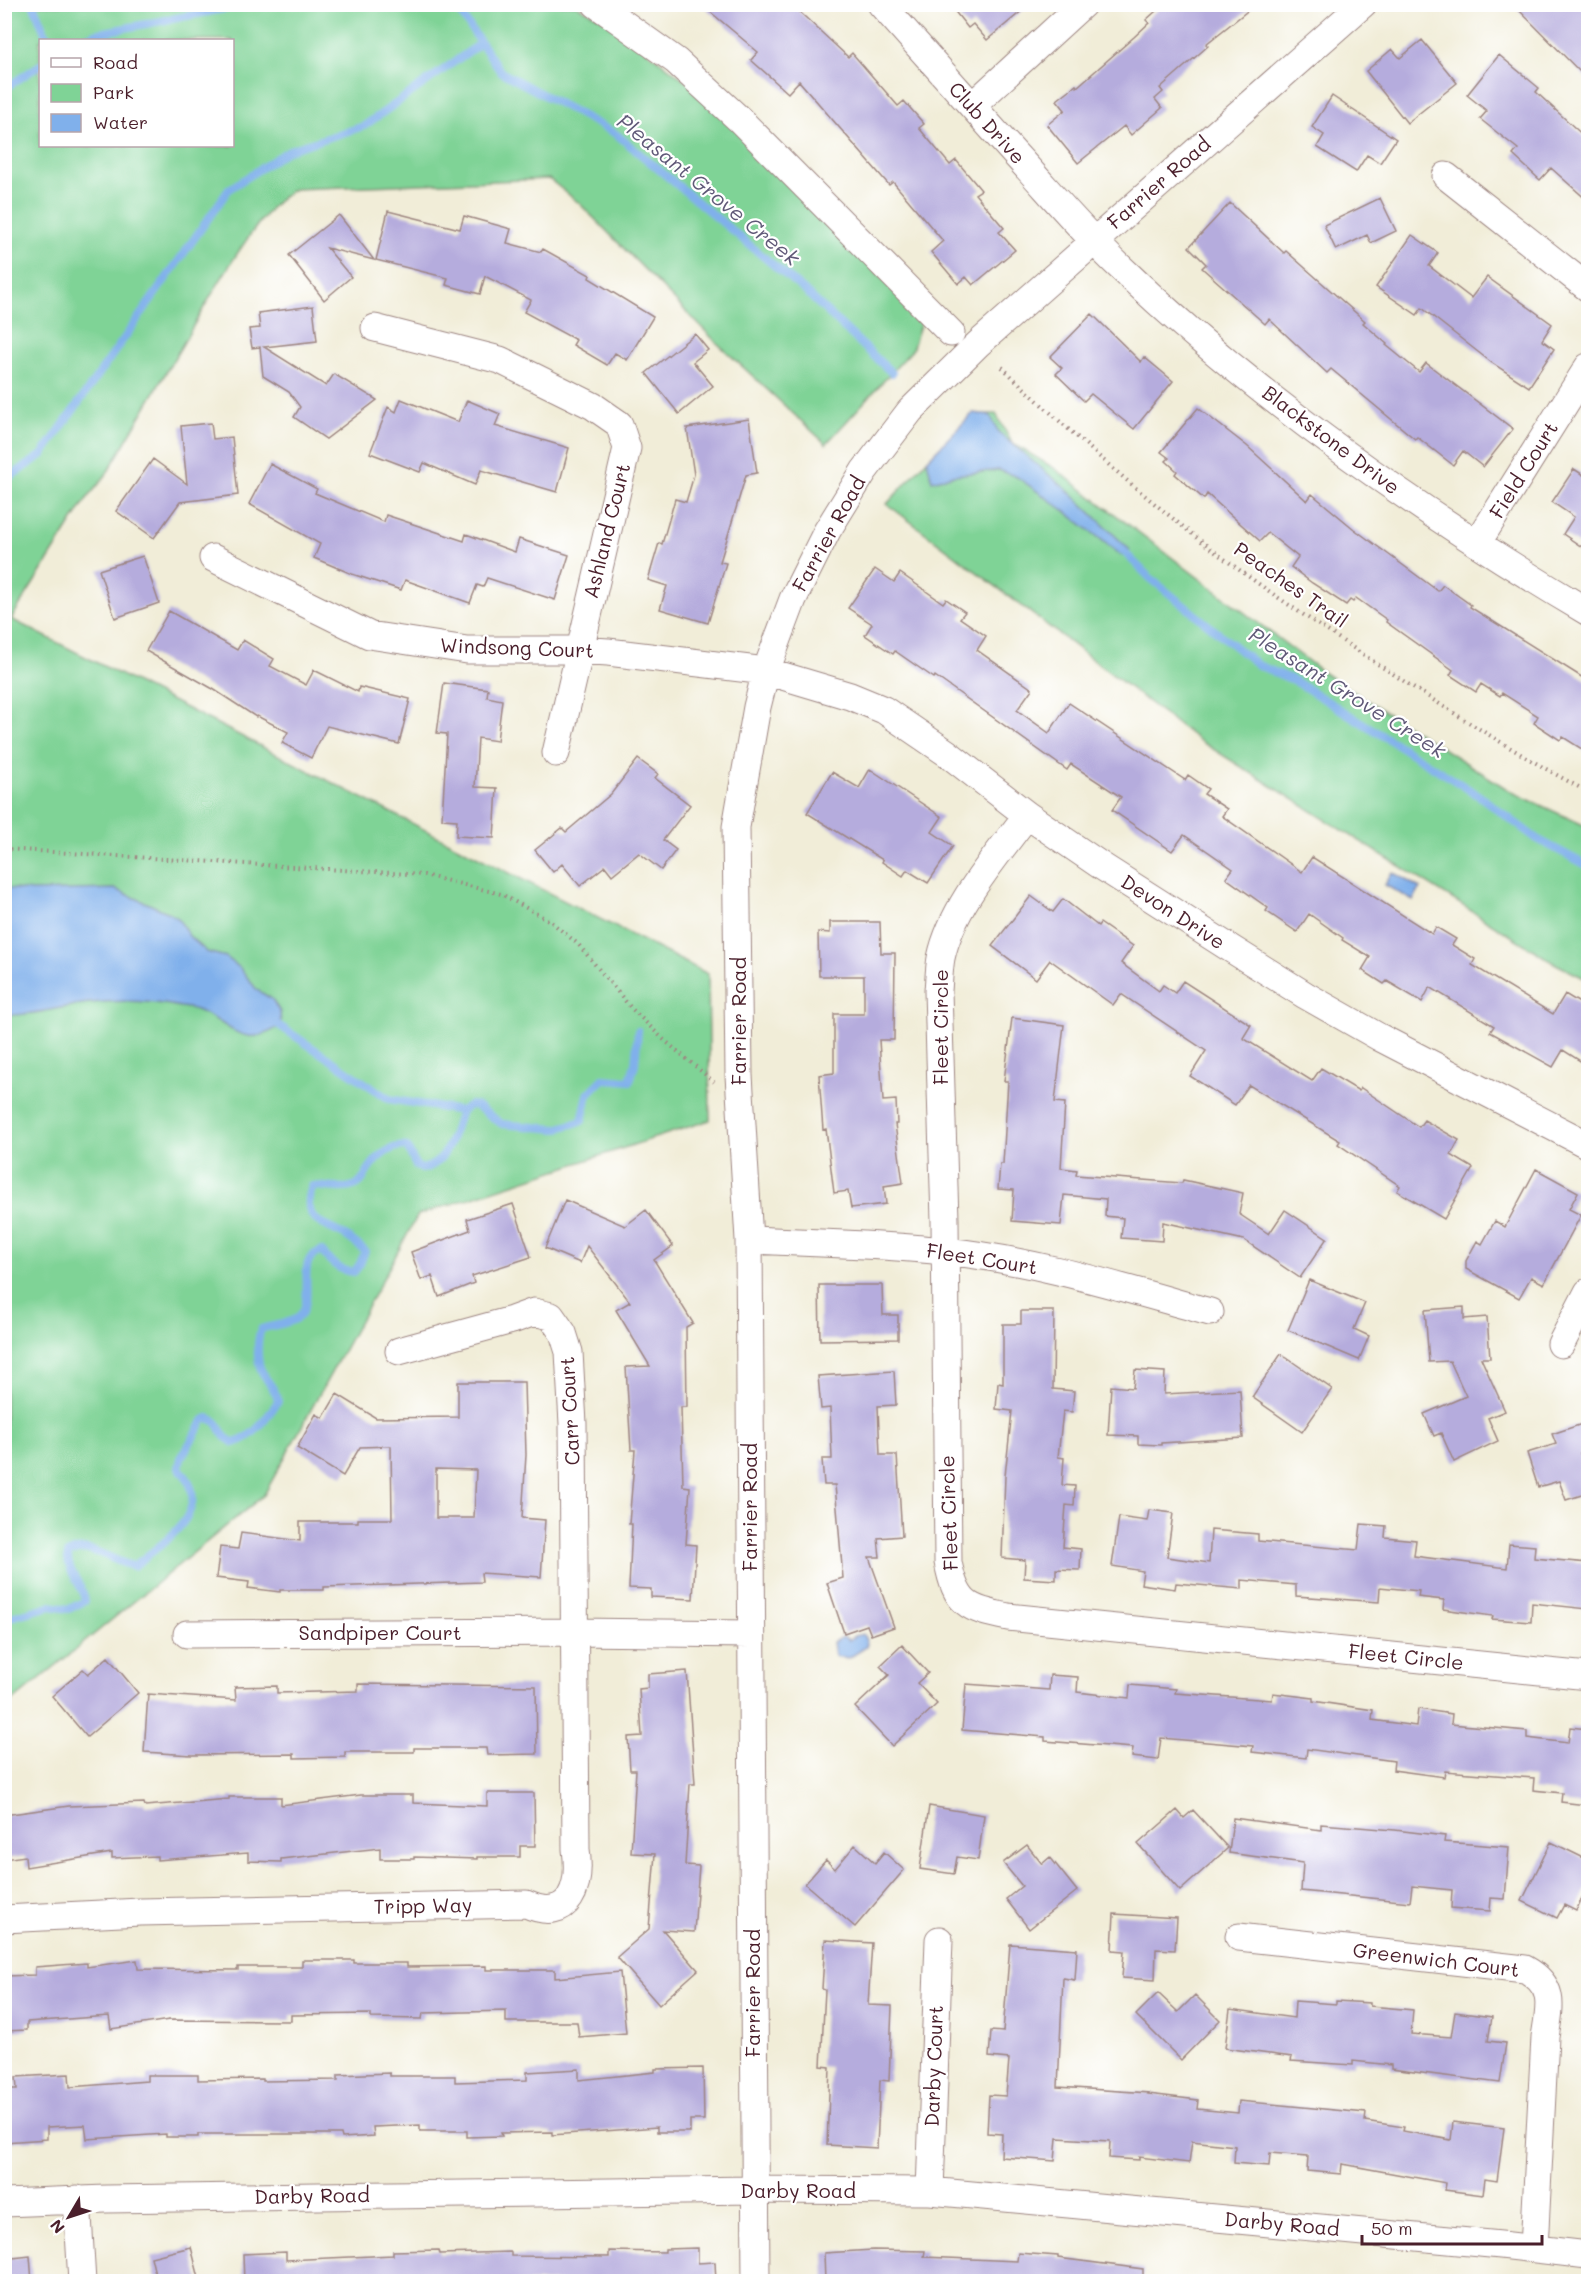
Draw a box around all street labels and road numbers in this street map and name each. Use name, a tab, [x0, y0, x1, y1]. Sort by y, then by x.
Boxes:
street label: Club Drive	[944, 76, 1032, 169]
street label: Farrier Road	[1101, 130, 1215, 234]
street label: Blackstone Drive	[1258, 379, 1405, 499]
street label: Field Court	[1483, 416, 1563, 523]
street label: Ashland Court	[577, 460, 635, 601]
street label: Farrier Road	[786, 471, 871, 596]
street label: Peaches Trail	[1229, 535, 1354, 633]
street label: Windsong Court	[440, 631, 594, 663]
street label: Devon Drive	[1117, 868, 1230, 954]
street label: Farrier Road	[725, 957, 751, 1085]
street label: Fleet Circle	[927, 969, 953, 1085]
street label: Fleet Court	[925, 1236, 1040, 1280]
street label: Carr Court	[553, 1356, 585, 1466]
street label: Farrier Road	[736, 1443, 762, 1571]
street label: Fleet Circle	[933, 1455, 963, 1571]
street label: Sandpiper Court	[298, 1619, 462, 1645]
street label: Fleet Circle	[1347, 1637, 1465, 1675]
street label: Tripp Way	[373, 1891, 473, 1919]
street label: Farrier Road	[739, 1929, 765, 2057]
street label: Greenwich Court	[1351, 1936, 1521, 1982]
street label: Darby Court	[918, 2005, 948, 2127]
street label: Darby Road	[740, 2177, 856, 2203]
street label: Darby Road	[254, 2181, 370, 2209]
street label: Darby Road	[1223, 2205, 1341, 2241]

